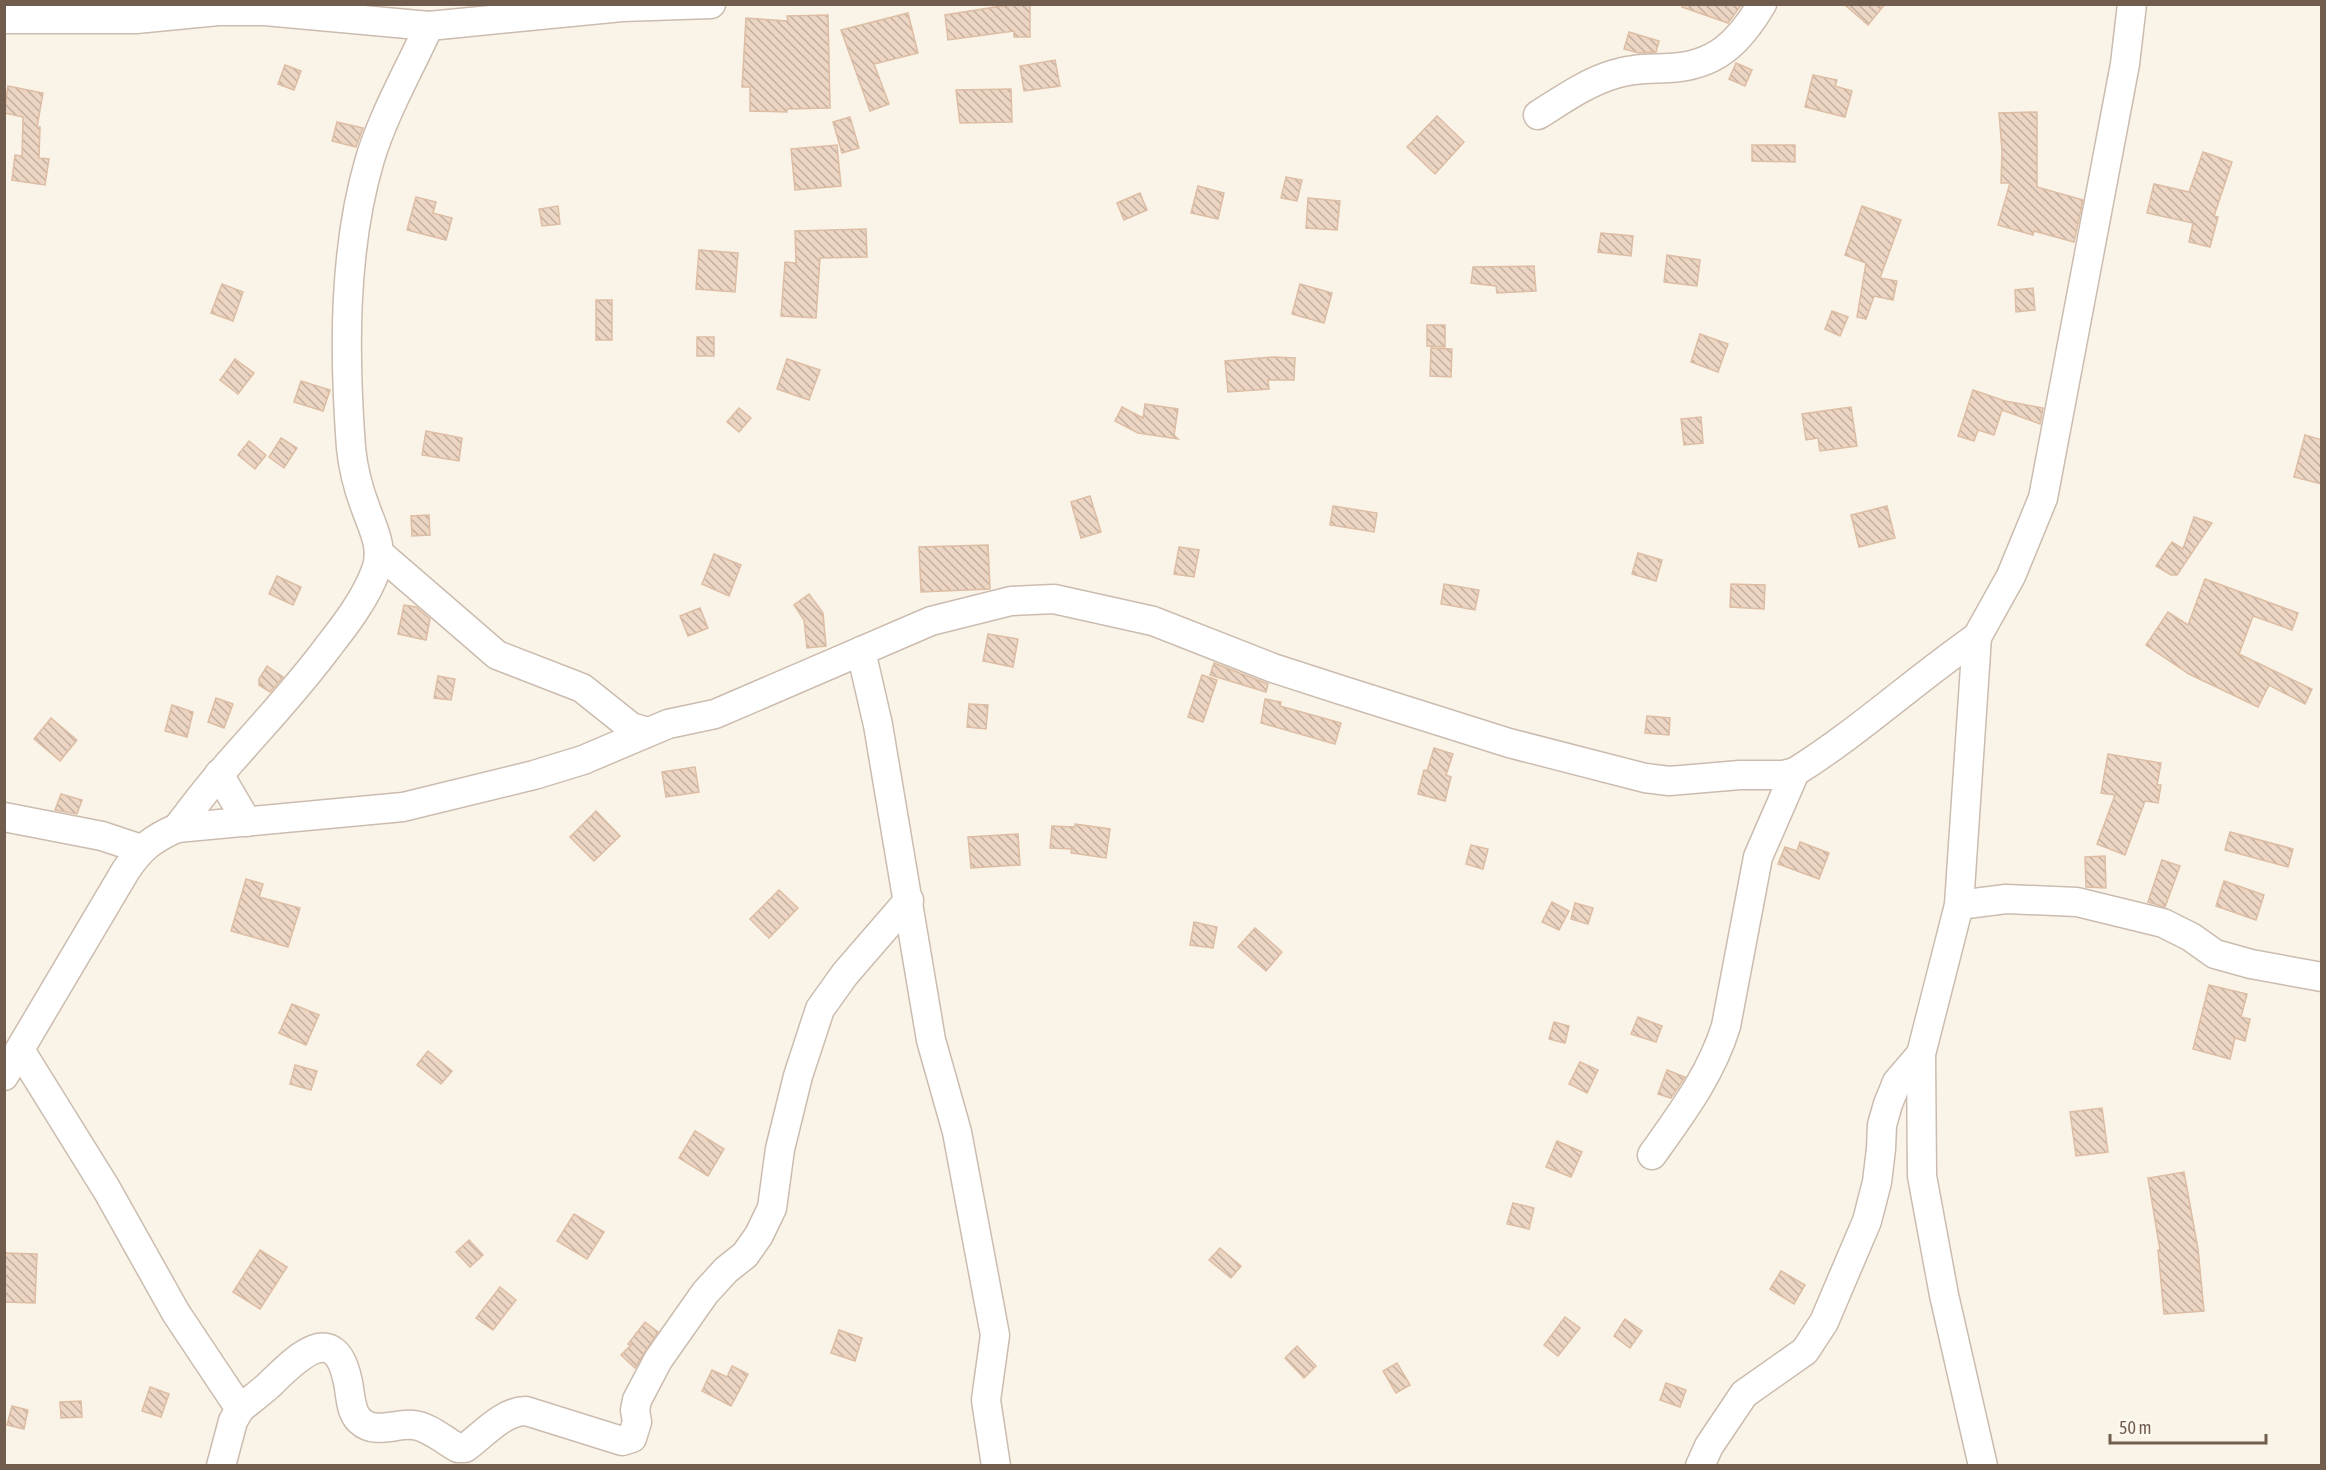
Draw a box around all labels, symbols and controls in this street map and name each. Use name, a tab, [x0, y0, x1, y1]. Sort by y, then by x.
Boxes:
scale bar	[2110, 1407, 2266, 1445]
text: 50 m	[2119, 1417, 2151, 1438]

